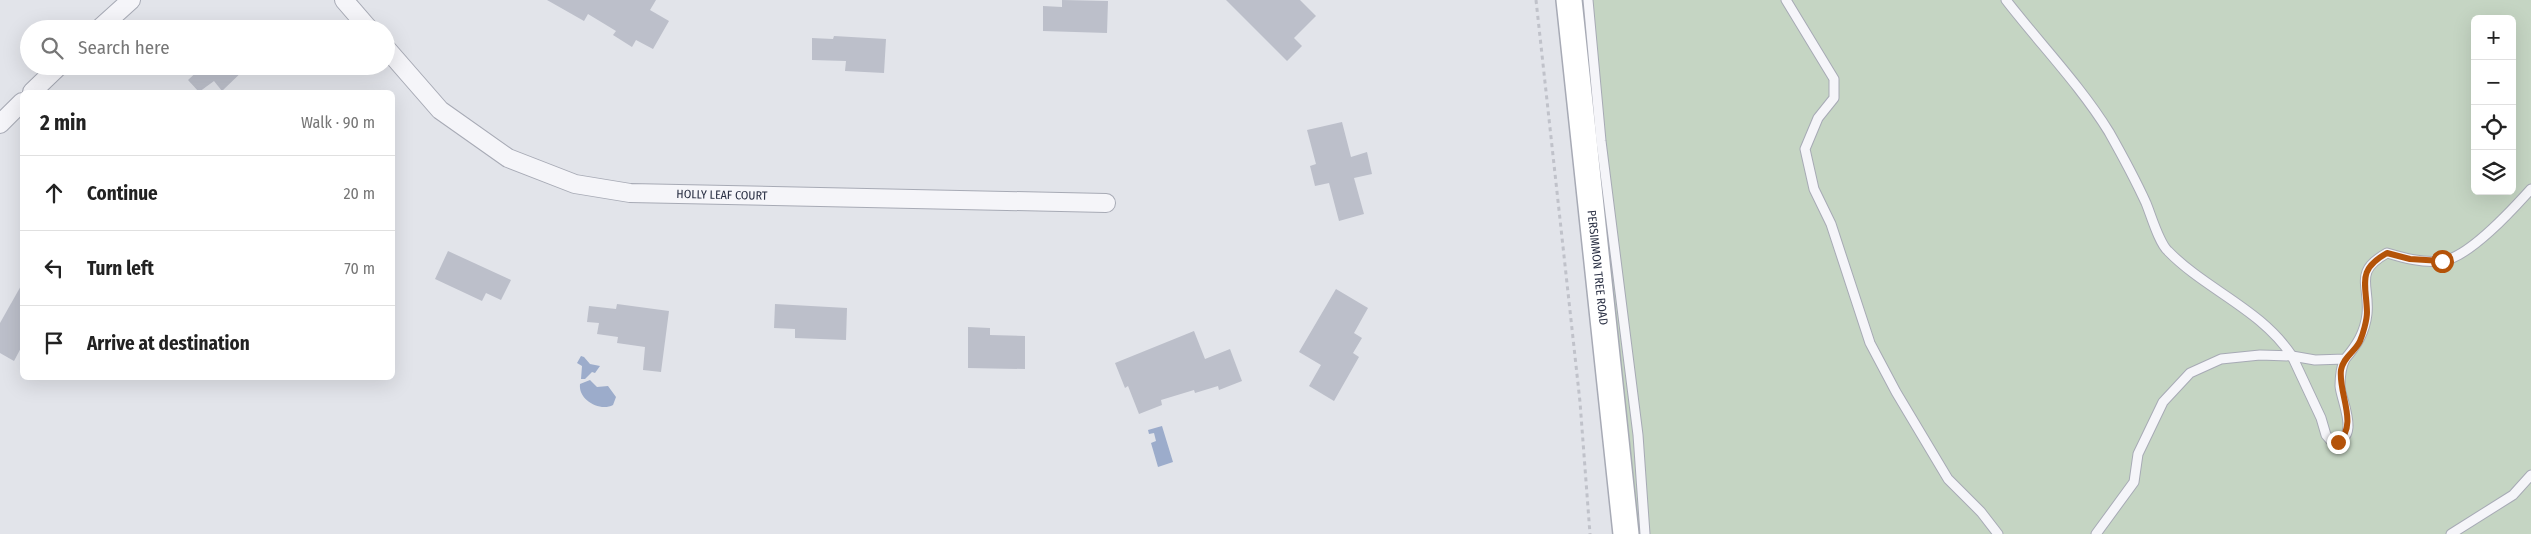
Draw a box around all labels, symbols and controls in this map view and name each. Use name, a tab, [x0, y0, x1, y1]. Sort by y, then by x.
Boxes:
map controls	[2471, 15, 2516, 195]
button: +	[2471, 15, 2516, 60]
search box	[20, 20, 395, 75]
icon: search	[38, 34, 66, 62]
text: Search here	[78, 36, 170, 59]
button: −	[2471, 60, 2516, 105]
button: locate	[2471, 105, 2516, 150]
text: 2 min	[40, 110, 87, 136]
text: Walk · 90 m	[301, 113, 375, 132]
button: layers	[2471, 150, 2516, 195]
icon: ahead	[40, 179, 68, 207]
text: Continue	[87, 182, 158, 205]
text: 20 m	[344, 184, 375, 203]
street label: HOLLY LEAF COURT	[676, 187, 768, 203]
street label: PERSIMMON TREE ROAD	[1584, 209, 1611, 326]
route start	[2431, 250, 2454, 273]
icon: left	[40, 254, 68, 282]
text: Turn left	[87, 257, 154, 280]
text: 70 m	[344, 259, 375, 278]
icon: arrive	[40, 329, 68, 357]
text: Arrive at destination	[87, 332, 250, 355]
route end	[2327, 431, 2350, 454]

